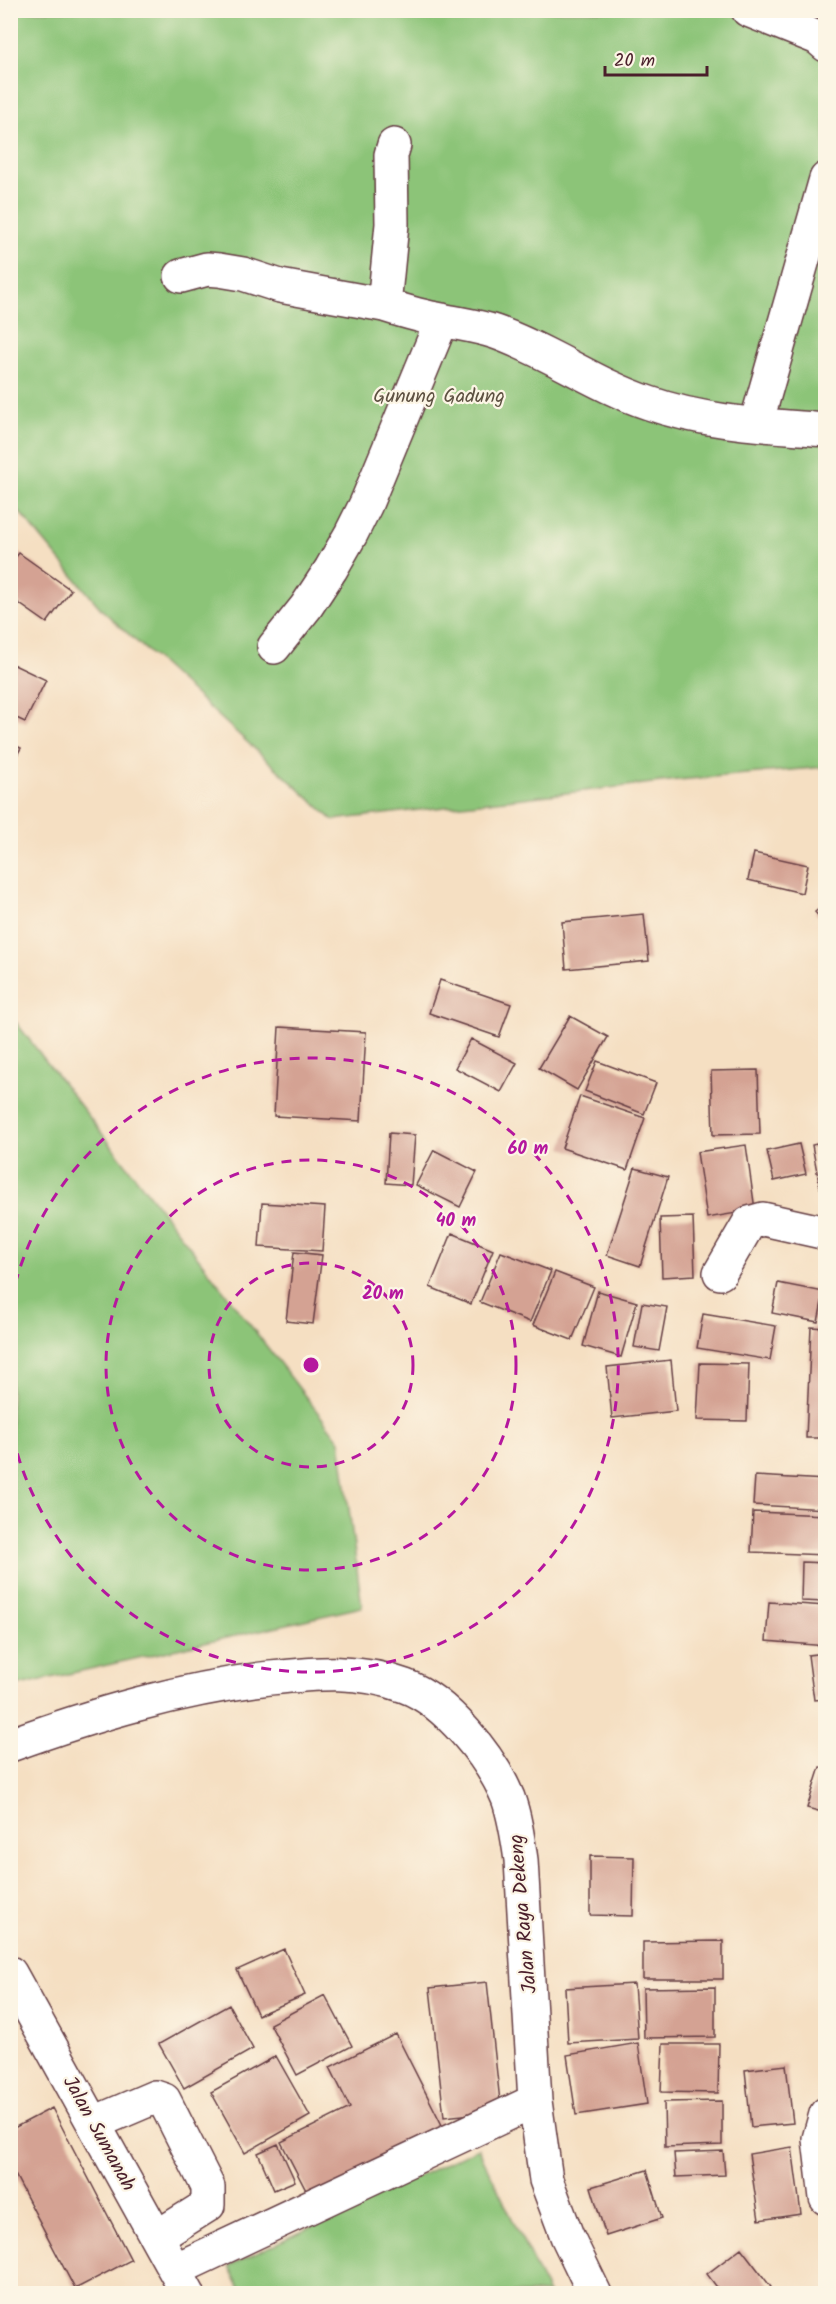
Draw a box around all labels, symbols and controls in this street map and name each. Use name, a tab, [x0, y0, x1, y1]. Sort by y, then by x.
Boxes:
scale bar	[605, 39, 707, 77]
text: 20 m	[614, 47, 655, 76]
park label: Gunung Gadung	[373, 381, 505, 413]
text: 60 m	[508, 1135, 549, 1164]
text: 40 m	[436, 1207, 477, 1236]
text: 20 m	[362, 1280, 404, 1309]
centre of rings	[301, 1355, 321, 1375]
street label: Jalan Raya Dekeng	[501, 1833, 547, 1995]
street label: Jalan Sumanah	[53, 2070, 143, 2198]

